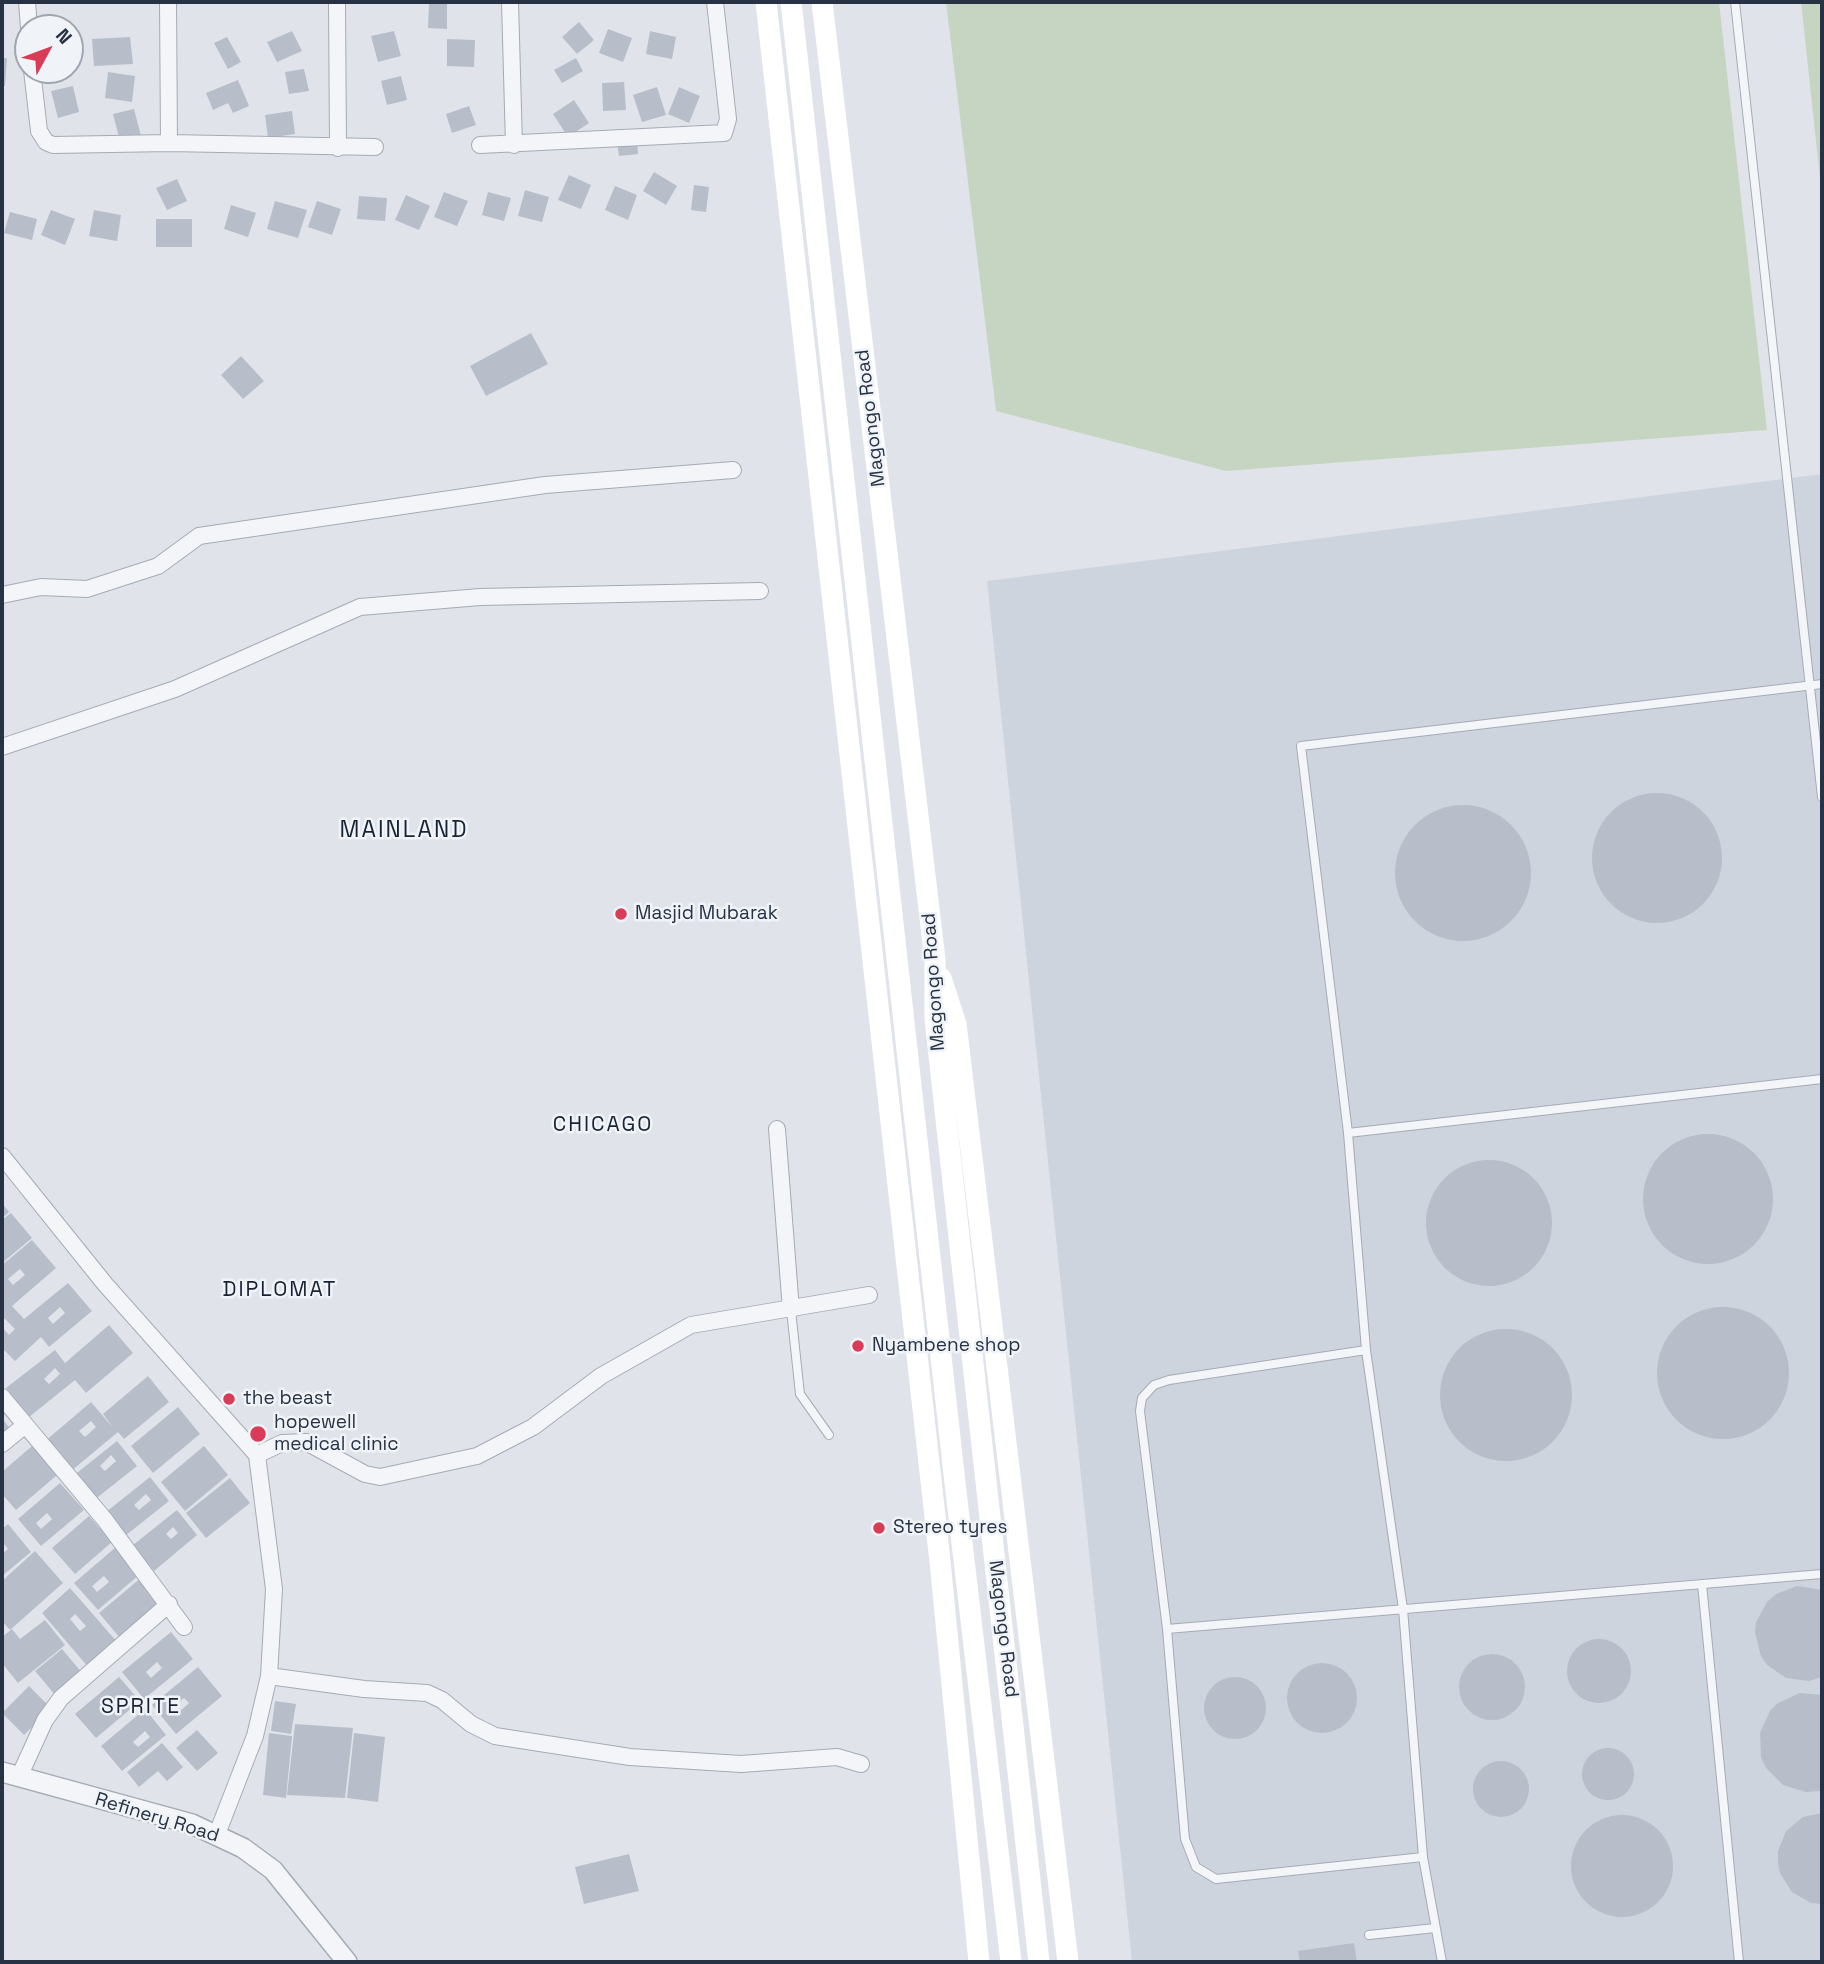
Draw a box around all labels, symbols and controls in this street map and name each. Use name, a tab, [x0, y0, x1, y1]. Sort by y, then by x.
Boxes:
north arrow	[14, 14, 84, 84]
text: N	[50, 23, 77, 49]
street label: Magongo Road	[851, 348, 891, 488]
district label: MAINLAND	[341, 817, 467, 845]
place label: Masjid Mubarak	[635, 903, 778, 925]
marker: Masjid Mubarak	[613, 906, 629, 922]
street label: Magongo Road	[918, 912, 950, 1052]
district label: CHICAGO	[554, 1112, 652, 1138]
district label: DIPLOMAT	[224, 1277, 336, 1303]
place label: Nyambene shop	[872, 1335, 1020, 1357]
marker: Nyambene shop	[850, 1338, 866, 1354]
place label: the beast	[243, 1388, 332, 1410]
marker: the beast	[221, 1391, 237, 1407]
place label: hopewell medical clinic	[274, 1412, 399, 1456]
marker: hopewell medical clinic	[248, 1424, 268, 1444]
place label: Stereo tyres	[893, 1517, 1007, 1539]
marker: Stereo tyres	[871, 1520, 887, 1536]
street label: Magongo Road	[983, 1559, 1023, 1699]
district label: SPRITE	[102, 1694, 180, 1720]
street label: Refinery Road	[92, 1788, 222, 1848]

